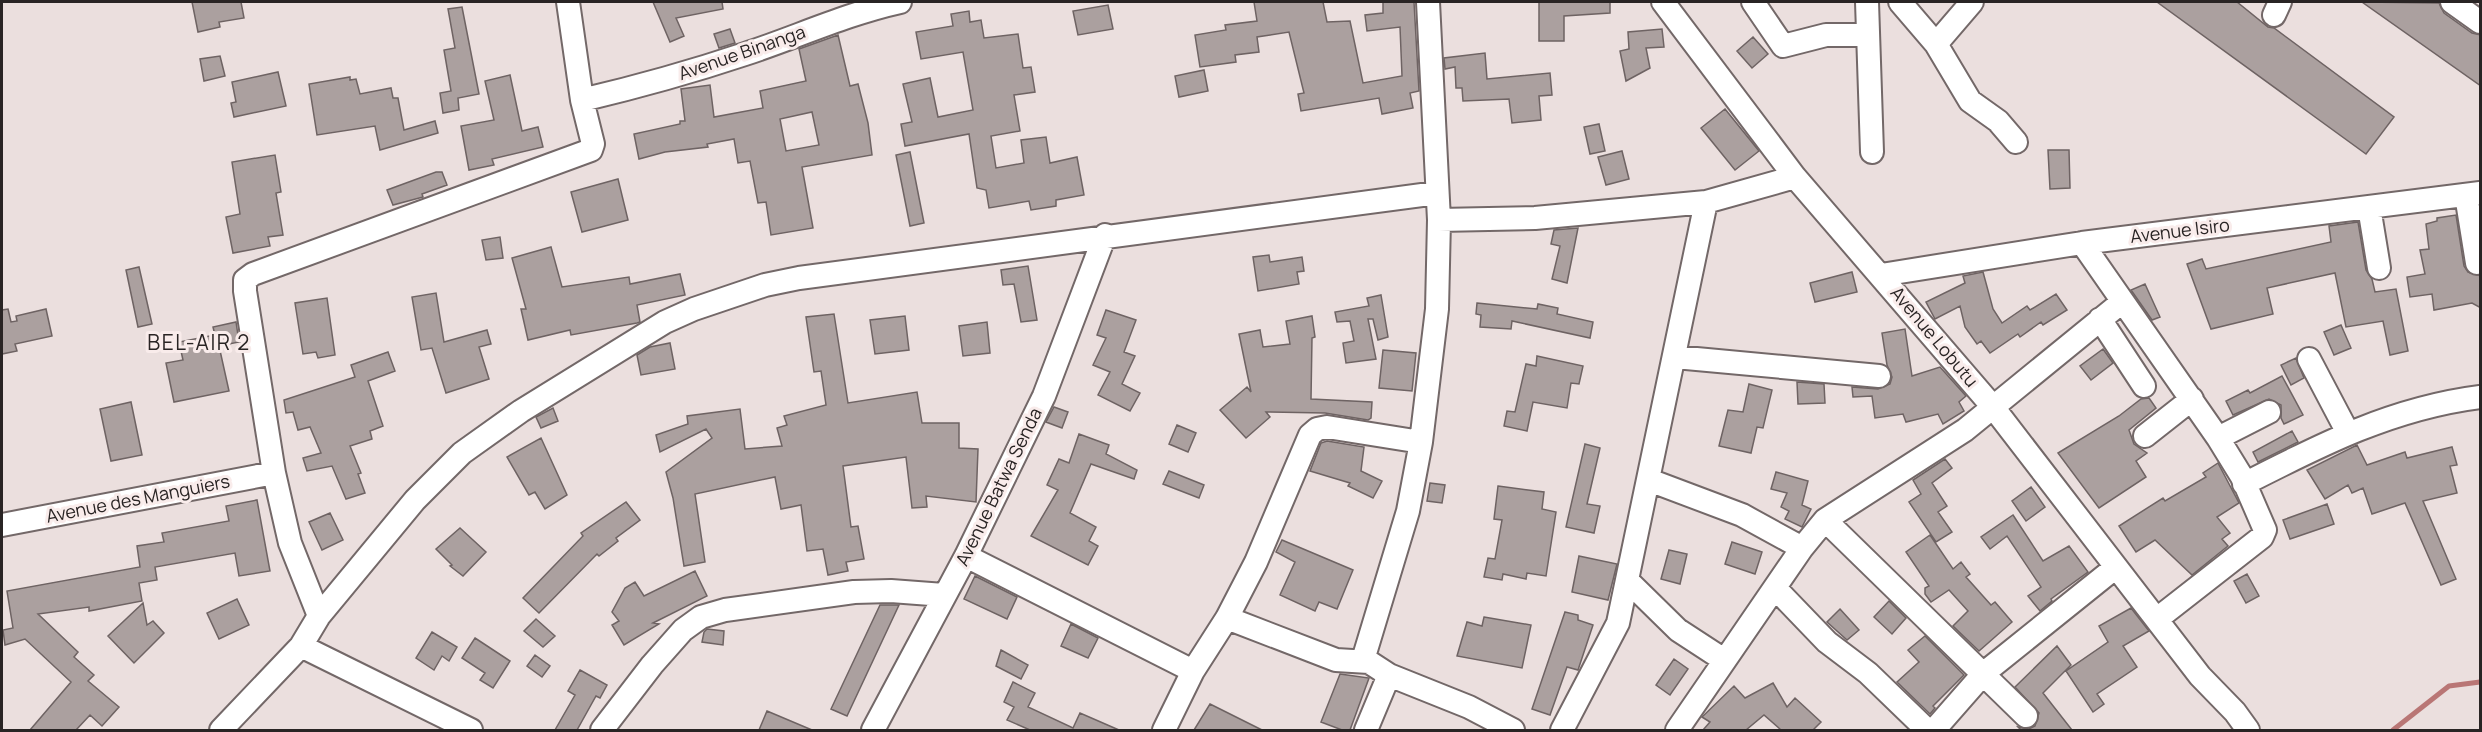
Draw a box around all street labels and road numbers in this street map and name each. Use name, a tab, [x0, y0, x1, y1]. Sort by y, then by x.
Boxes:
street label: Avenue Binanga	[675, 19, 808, 85]
street label: Avenue Isiro	[2129, 212, 2231, 248]
street label: Avenue Lobutu	[1886, 281, 1984, 392]
street label: Avenue Batwa Senda	[949, 404, 1047, 570]
street label: Avenue des Manguiers	[44, 468, 232, 528]

